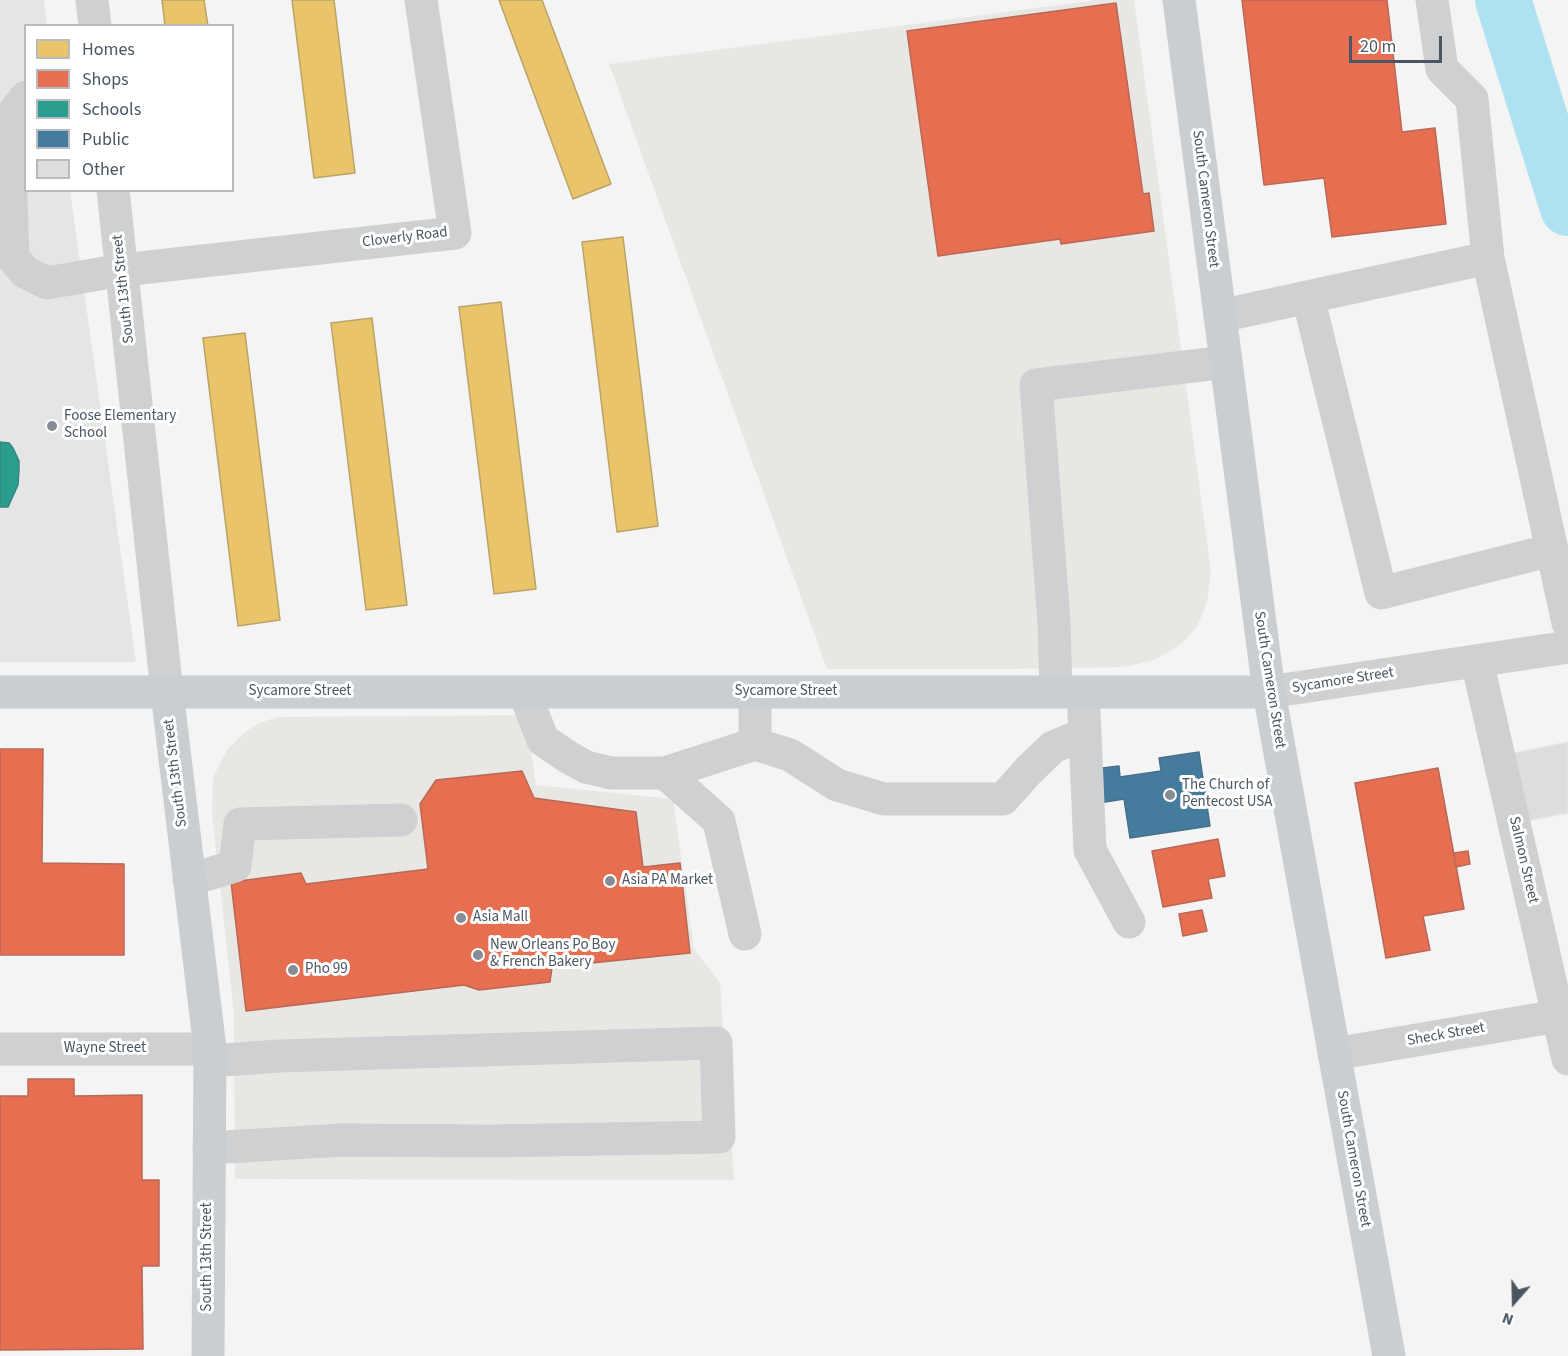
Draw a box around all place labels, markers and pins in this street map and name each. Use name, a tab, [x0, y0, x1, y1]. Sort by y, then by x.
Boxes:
place label: Foose Elementary School	[64, 408, 176, 443]
marker: Foose Elementary School	[45, 419, 59, 433]
place label: The Church of Pentecost USA	[1182, 777, 1272, 812]
marker: The Church of Pentecost USA	[1163, 788, 1177, 802]
place label: Asia PA Market	[622, 872, 713, 890]
marker: Asia PA Market	[603, 874, 617, 888]
place label: Asia Mall	[473, 909, 528, 927]
marker: Asia Mall	[454, 911, 468, 925]
place label: New Orleans Po Boy & French Bakery	[490, 937, 615, 972]
marker: New Orleans Po Boy & French Bakery	[471, 948, 485, 962]
place label: Pho 99	[305, 961, 348, 979]
marker: Pho 99	[286, 963, 300, 977]

